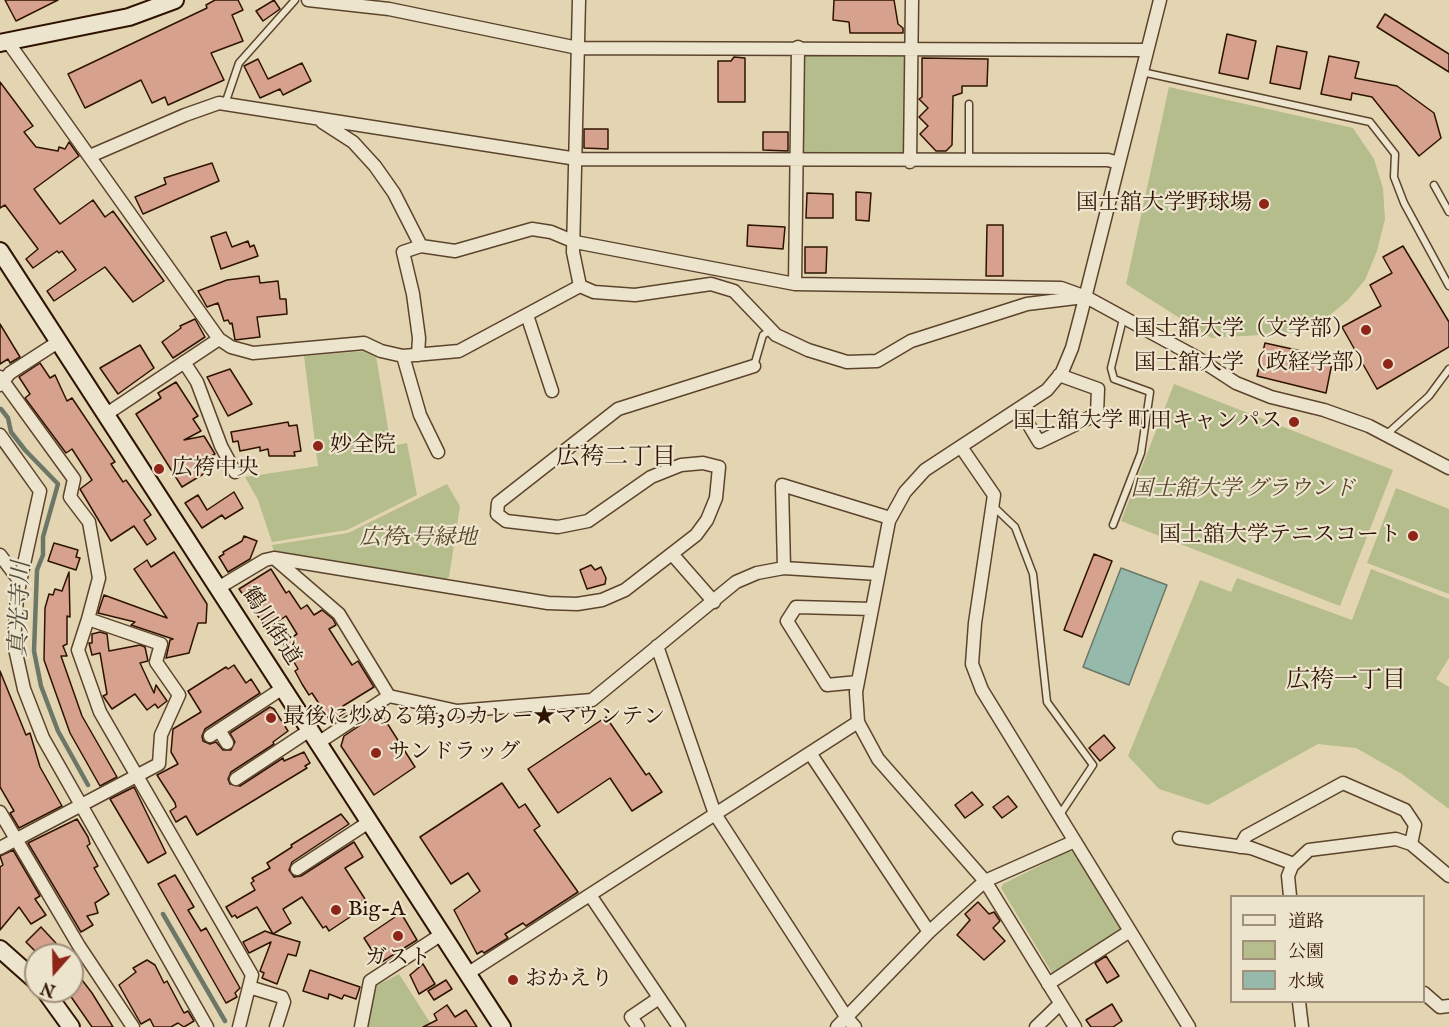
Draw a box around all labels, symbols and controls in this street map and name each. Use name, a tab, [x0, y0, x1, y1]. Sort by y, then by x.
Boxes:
place label: 国士舘大学野球場	[1076, 191, 1252, 217]
marker: 国士舘大学野球場	[1257, 197, 1271, 211]
place label: 国士舘大学（文学部）	[1134, 317, 1354, 343]
marker: 国士舘大学（文学部）	[1359, 323, 1373, 337]
place label: 国士舘大学（政経学部）	[1134, 351, 1376, 377]
marker: 国士舘大学（政経学部）	[1381, 357, 1395, 371]
place label: 国士舘大学 町田キャンパス	[1013, 409, 1282, 435]
marker: 国士舘大学 町田キャンパス	[1287, 415, 1301, 429]
place label: 妙全院	[330, 433, 396, 459]
marker: 妙全院	[311, 439, 325, 453]
district label: 広袴二丁目	[556, 445, 676, 473]
place label: 広袴中央	[171, 456, 259, 482]
marker: 広袴中央	[152, 462, 166, 476]
park label: 国士舘大学 グラウンド	[1131, 477, 1355, 503]
place label: 国士舘大学テニスコート	[1159, 523, 1401, 549]
park label: 広袴1号緑地	[359, 526, 477, 552]
marker: 国士舘大学テニスコート	[1406, 529, 1420, 543]
water label: 真光寺川	[6, 561, 38, 657]
street label: 鶴川街道	[235, 583, 305, 671]
district label: 広袴一丁目	[1286, 668, 1406, 696]
place label: 最後に炒める第3のカレー★マウンテン	[283, 705, 665, 731]
marker: 最後に炒める第3のカレー★マウンテン	[264, 711, 278, 725]
place label: サンドラッグ	[388, 740, 520, 766]
marker: サンドラッグ	[369, 746, 383, 760]
legend	[1230, 895, 1425, 1003]
place label: Big-A	[348, 897, 405, 923]
marker: Big-A	[329, 903, 343, 917]
text: 道路	[1288, 911, 1324, 934]
marker: ガスト	[391, 929, 405, 943]
text: 公園	[1288, 941, 1324, 964]
north arrow	[24, 943, 84, 1003]
place label: ガスト	[365, 946, 431, 972]
place label: おかえり	[525, 967, 613, 993]
text: 水域	[1288, 971, 1324, 994]
marker: おかえり	[506, 973, 520, 987]
text: N	[39, 976, 58, 1000]

